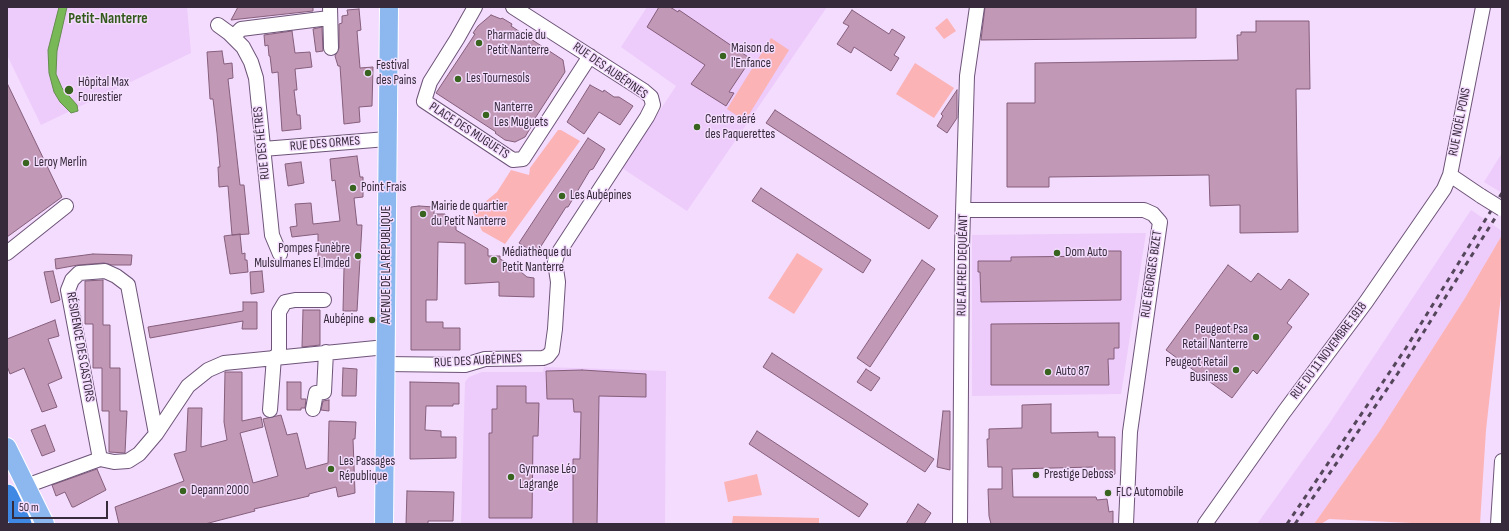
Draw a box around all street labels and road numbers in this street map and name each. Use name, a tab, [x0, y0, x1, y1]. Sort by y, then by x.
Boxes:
street label: RUE DES AUBÉPINES	[570, 39, 650, 103]
street label: RUE NOËL PONS	[1446, 87, 1474, 157]
street label: PLACE DES MUGUETS	[426, 99, 512, 163]
street label: RUE DES HÊTRES	[250, 106, 274, 180]
street label: RUE DES ORMES	[289, 133, 361, 155]
street label: AVENUE DE LA RÉPUBLIQUE	[379, 206, 395, 324]
street label: RUE ALFRED DEQUÉANT	[954, 214, 972, 316]
street label: RUE GEORGES BIZET	[1138, 229, 1166, 319]
street label: RÉSIDENCE DES CASTORS	[63, 291, 97, 403]
street label: RUE DU 11 NOVEMBRE 1918	[1287, 299, 1371, 403]
street label: RUE DES AUBÉPINES	[434, 351, 522, 371]

